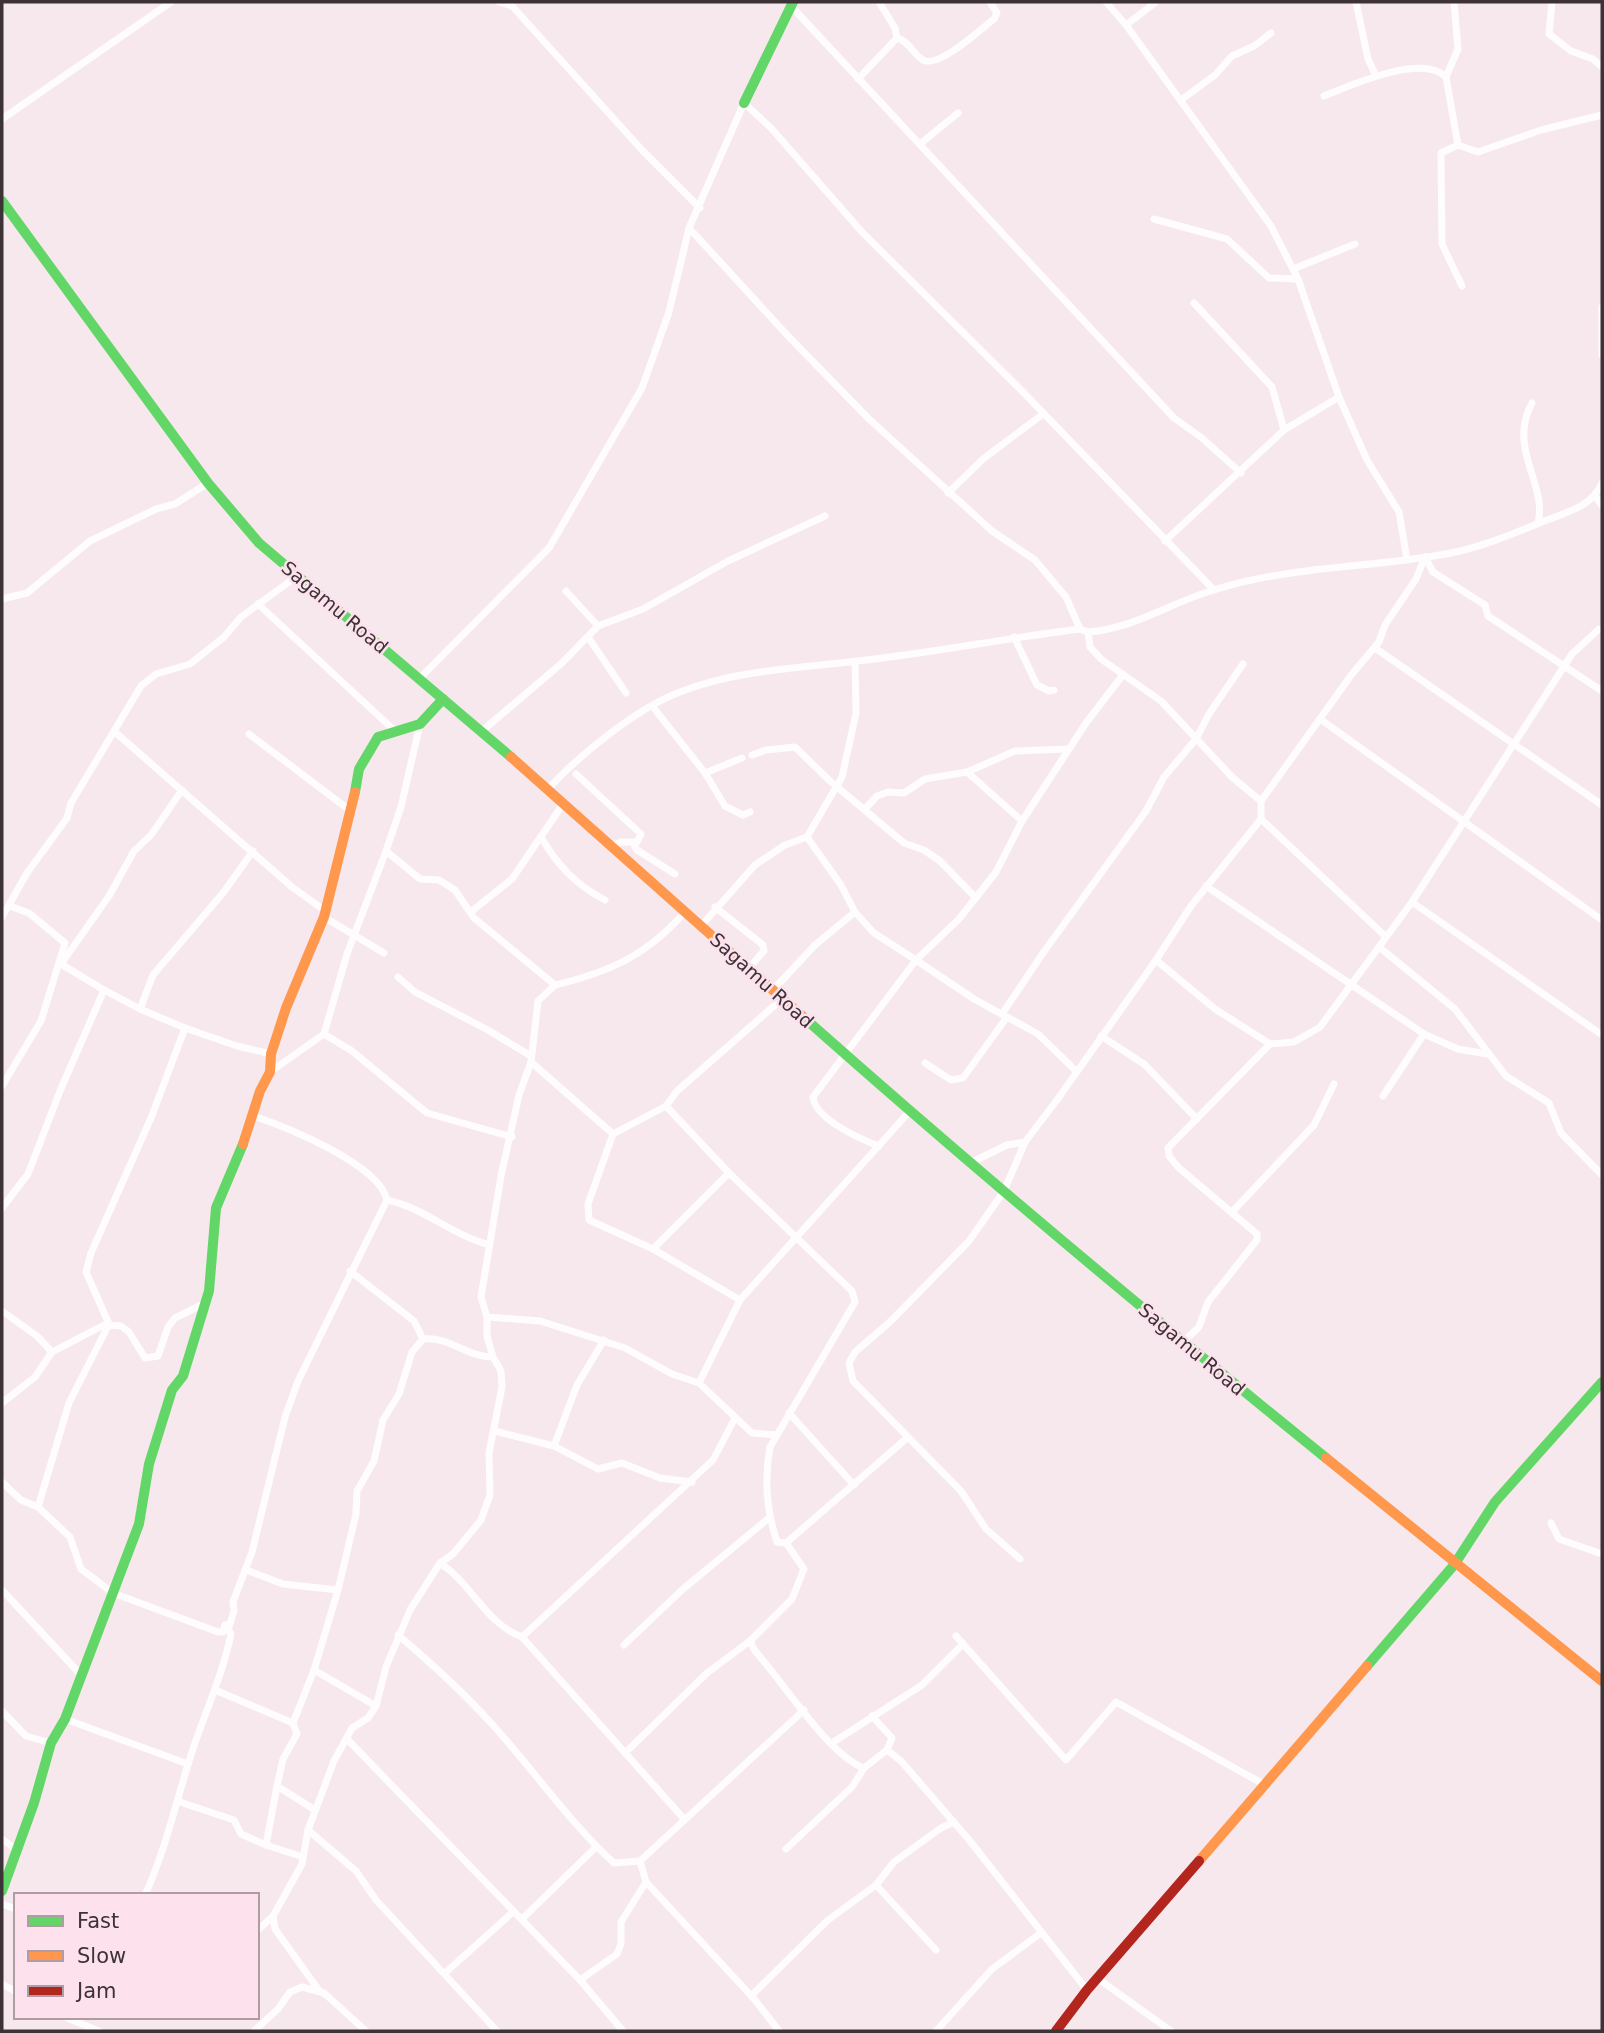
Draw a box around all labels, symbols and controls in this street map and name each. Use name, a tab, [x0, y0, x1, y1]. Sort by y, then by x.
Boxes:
street label: Sagamu Road	[277, 556, 393, 658]
street label: Sagamu Road	[706, 928, 818, 1032]
street label: Sagamu Road	[1134, 1298, 1250, 1400]
legend	[14, 1893, 259, 2019]
text: Fast	[77, 1909, 119, 1933]
text: Slow	[77, 1944, 126, 1968]
text: Jam	[75, 1979, 117, 2003]

